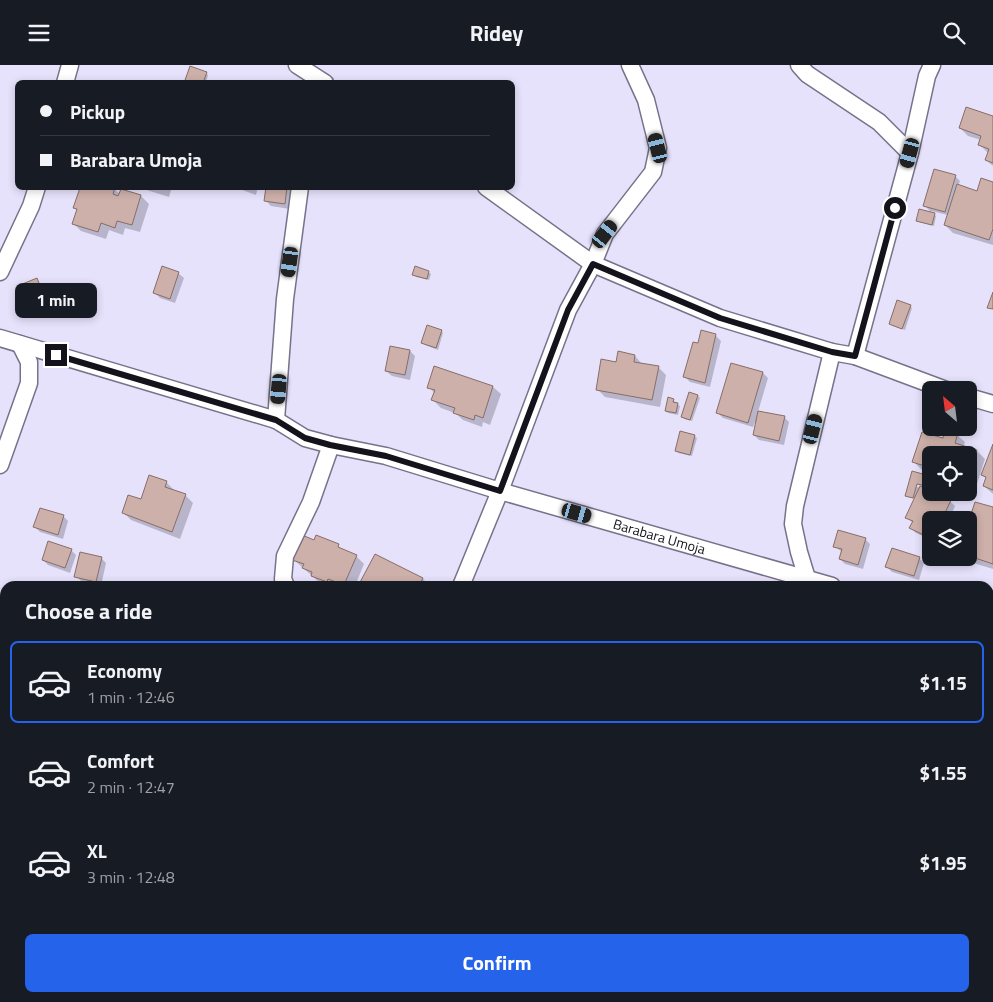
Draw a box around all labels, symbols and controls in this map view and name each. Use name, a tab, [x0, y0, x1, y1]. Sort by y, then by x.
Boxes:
text: Ridey	[470, 16, 523, 50]
icon: menu	[25, 19, 53, 47]
icon: search	[940, 19, 968, 47]
text: Pickup	[70, 97, 125, 126]
car	[647, 132, 668, 164]
car	[898, 137, 921, 169]
text: Barabara Umoja	[70, 145, 202, 174]
route start	[884, 197, 906, 219]
car	[589, 218, 620, 250]
car	[280, 246, 299, 278]
callout: 1 min	[15, 283, 97, 317]
text: 1 min	[37, 288, 75, 312]
route end	[45, 344, 67, 366]
car	[270, 373, 287, 405]
north arrow	[922, 381, 978, 436]
map controls	[922, 381, 977, 566]
car	[802, 413, 823, 445]
button: locate	[922, 446, 977, 501]
car	[560, 502, 593, 524]
button: layers	[922, 511, 977, 566]
street label: Barabara Umoja	[611, 513, 708, 559]
text: Choose a ride	[25, 594, 152, 628]
text: Economy	[87, 656, 162, 685]
icon: car	[27, 660, 72, 705]
text: $1.15	[920, 668, 967, 697]
text: 1 min · 12:46	[87, 685, 175, 709]
text: Comfort	[87, 746, 154, 775]
icon: car	[27, 750, 72, 795]
text: $1.55	[920, 758, 967, 787]
text: 2 min · 12:47	[87, 775, 175, 799]
text: XL	[87, 836, 107, 865]
icon: car	[27, 840, 72, 885]
text: $1.95	[920, 848, 967, 877]
text: 3 min · 12:48	[87, 865, 175, 889]
button: Confirm	[25, 934, 969, 992]

